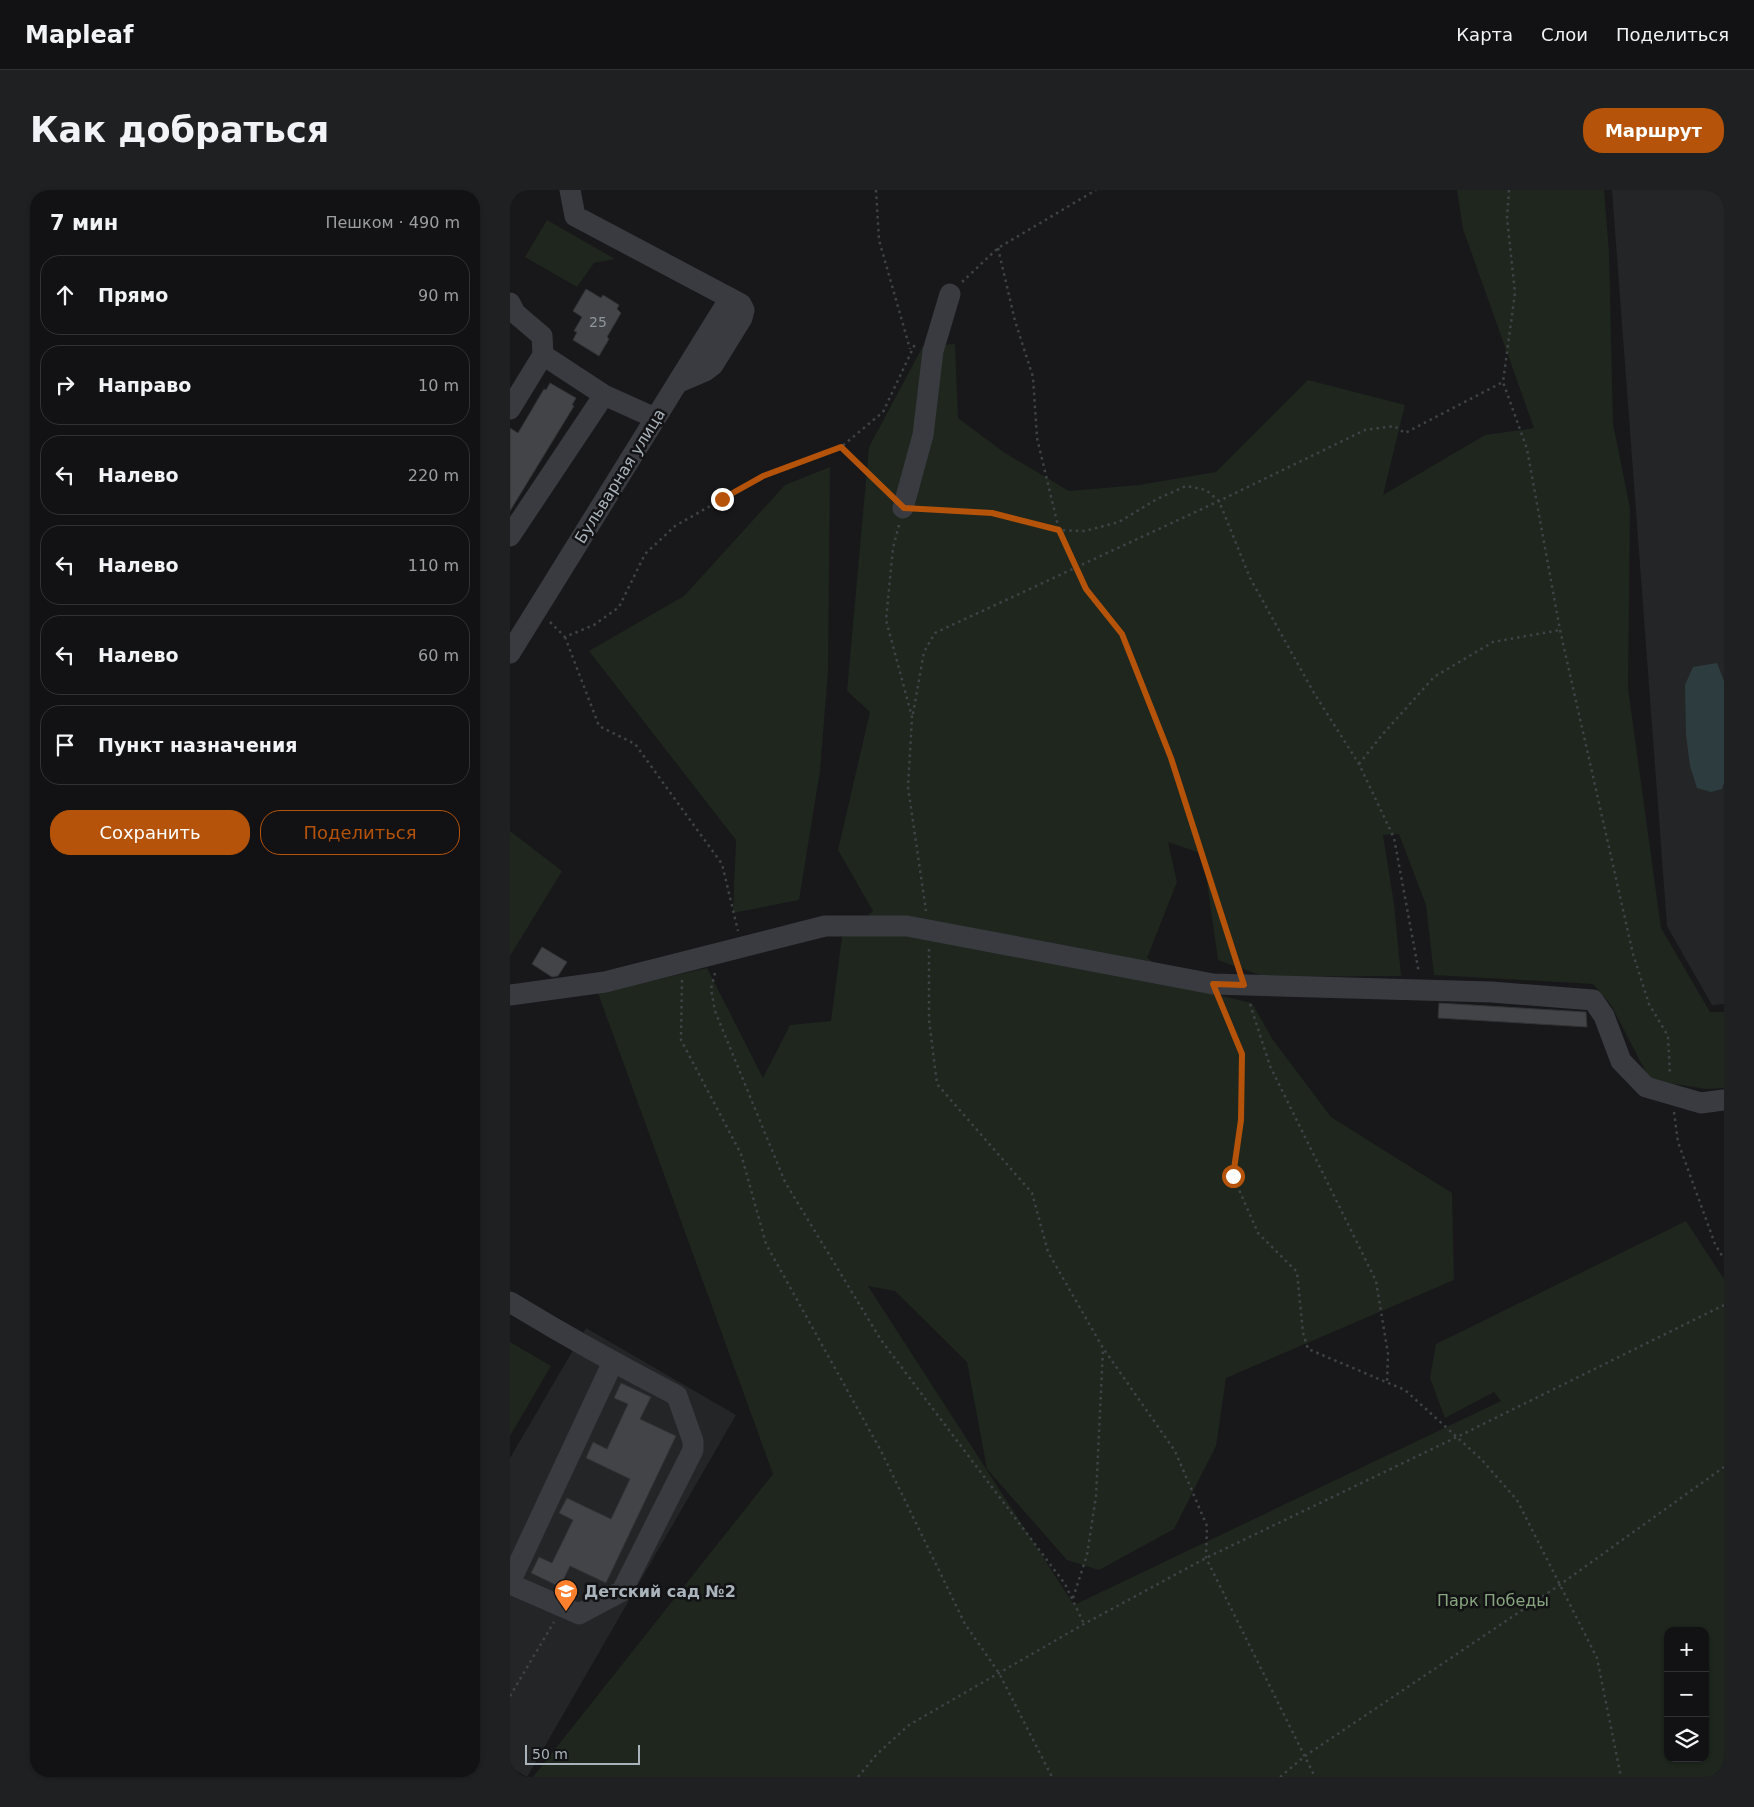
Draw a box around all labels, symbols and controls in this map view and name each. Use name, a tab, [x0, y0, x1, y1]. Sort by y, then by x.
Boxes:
text: Mapleaf	[25, 21, 133, 49]
text: Карта	[1456, 24, 1513, 45]
text: Слои	[1541, 24, 1588, 45]
text: Поделиться	[1616, 24, 1729, 45]
button: Маршрут	[1583, 108, 1724, 153]
text: Как добраться	[30, 110, 329, 150]
text: 7 мин	[50, 211, 118, 235]
text: Пешком · 490 m	[325, 213, 460, 232]
icon: ahead	[51, 281, 79, 309]
text: Прямо	[98, 284, 168, 306]
text: 90 m	[418, 286, 459, 305]
house number: 25	[589, 314, 607, 330]
icon: right	[51, 371, 79, 399]
text: Направо	[98, 374, 191, 396]
text: 10 m	[418, 376, 459, 395]
street label: Бульварная улица	[571, 405, 669, 547]
icon: left	[51, 461, 79, 489]
text: Налево	[98, 464, 179, 486]
text: 220 m	[408, 466, 459, 485]
route end	[711, 488, 734, 511]
icon: left	[51, 551, 79, 579]
text: Налево	[98, 554, 179, 576]
text: 110 m	[408, 556, 459, 575]
icon: left	[51, 641, 79, 669]
text: Налево	[98, 644, 179, 666]
text: 60 m	[418, 646, 459, 665]
icon: arrive	[51, 731, 79, 759]
text: Пункт назначения	[98, 734, 297, 756]
button: Сохранить	[50, 810, 250, 855]
button: Поделиться	[260, 810, 460, 855]
route start	[1222, 1165, 1245, 1188]
school or university icon: Детский сад №2	[553, 1578, 579, 1612]
place label: Детский сад №2	[584, 1582, 736, 1601]
park label: Парк Победы	[1437, 1591, 1549, 1610]
map controls	[1664, 1627, 1709, 1762]
button: +	[1664, 1627, 1709, 1672]
button: −	[1664, 1672, 1709, 1717]
button: layers	[1664, 1717, 1709, 1762]
scale bar	[525, 1742, 640, 1765]
text: 50 m	[532, 1746, 568, 1762]

